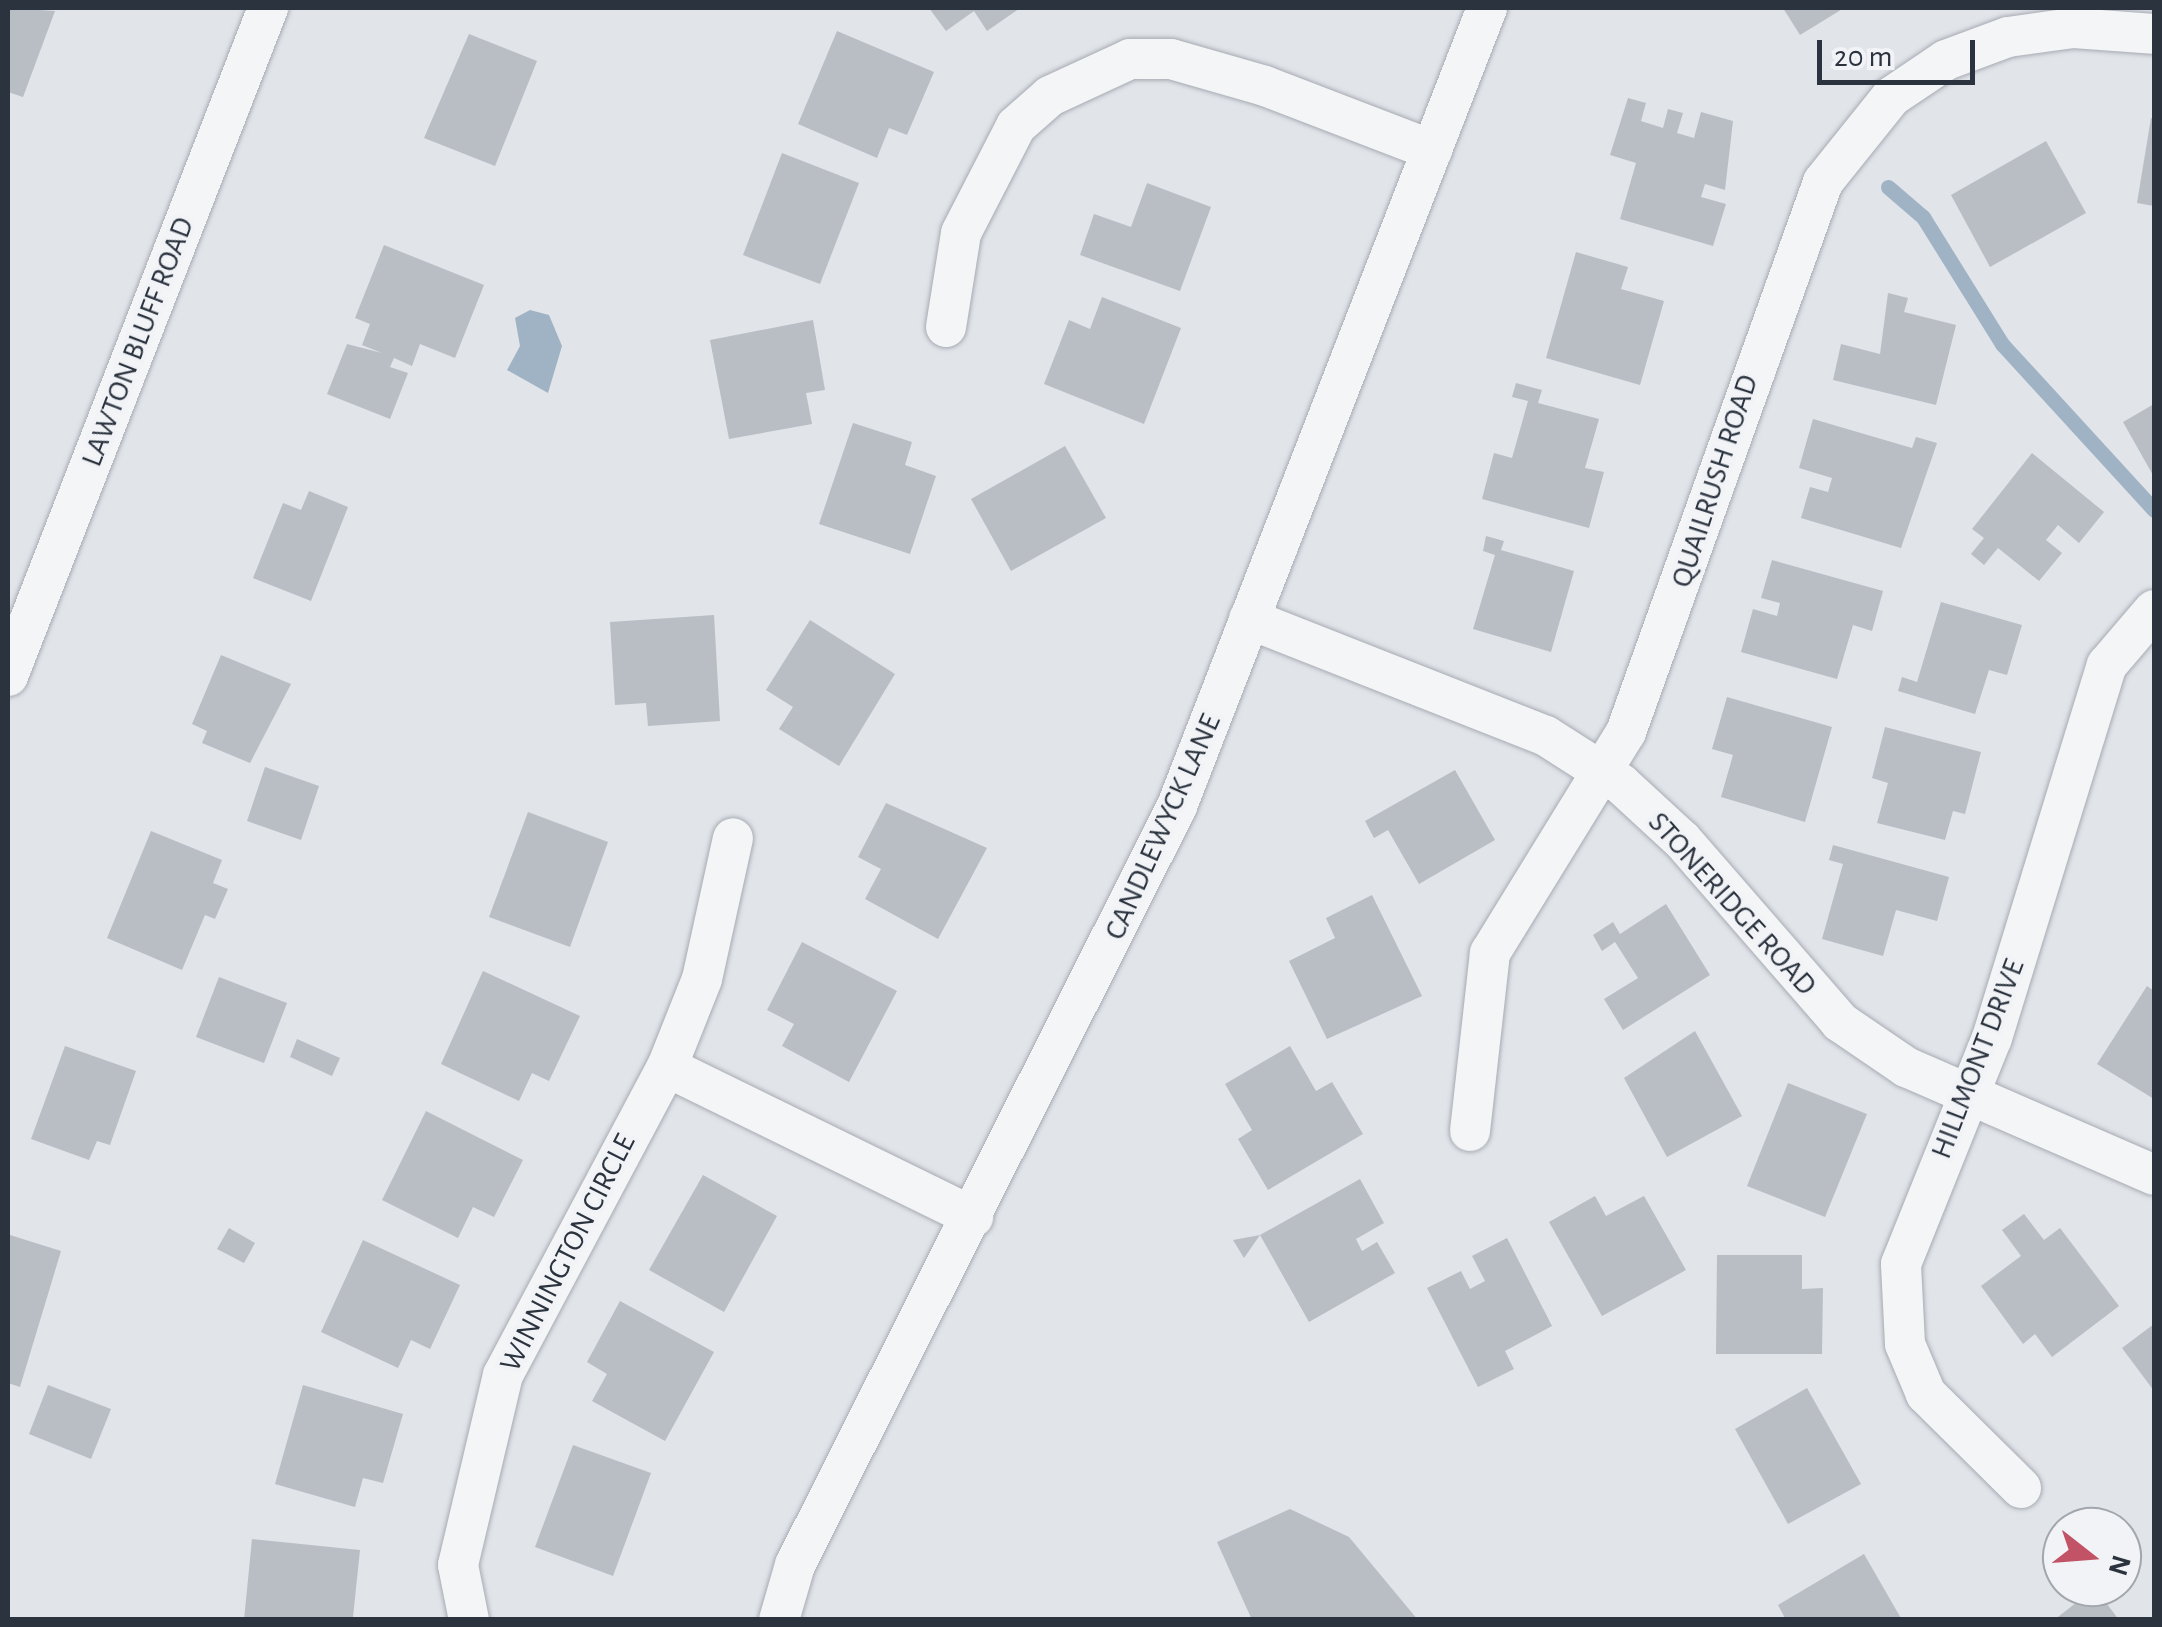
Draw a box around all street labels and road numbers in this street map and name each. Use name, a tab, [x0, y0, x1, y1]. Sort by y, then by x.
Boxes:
street label: LAWTON BLUFF ROAD	[74, 212, 202, 472]
street label: QUAILRUSH ROAD	[1664, 370, 1766, 592]
street label: CANDLEWYCK LANE	[1097, 709, 1229, 945]
street label: STONERIDGE ROAD	[1640, 805, 1824, 1003]
street label: HILLMONT DRIVE	[1923, 954, 2033, 1164]
street label: WINNINGTON CIRCLE	[492, 1128, 644, 1378]

